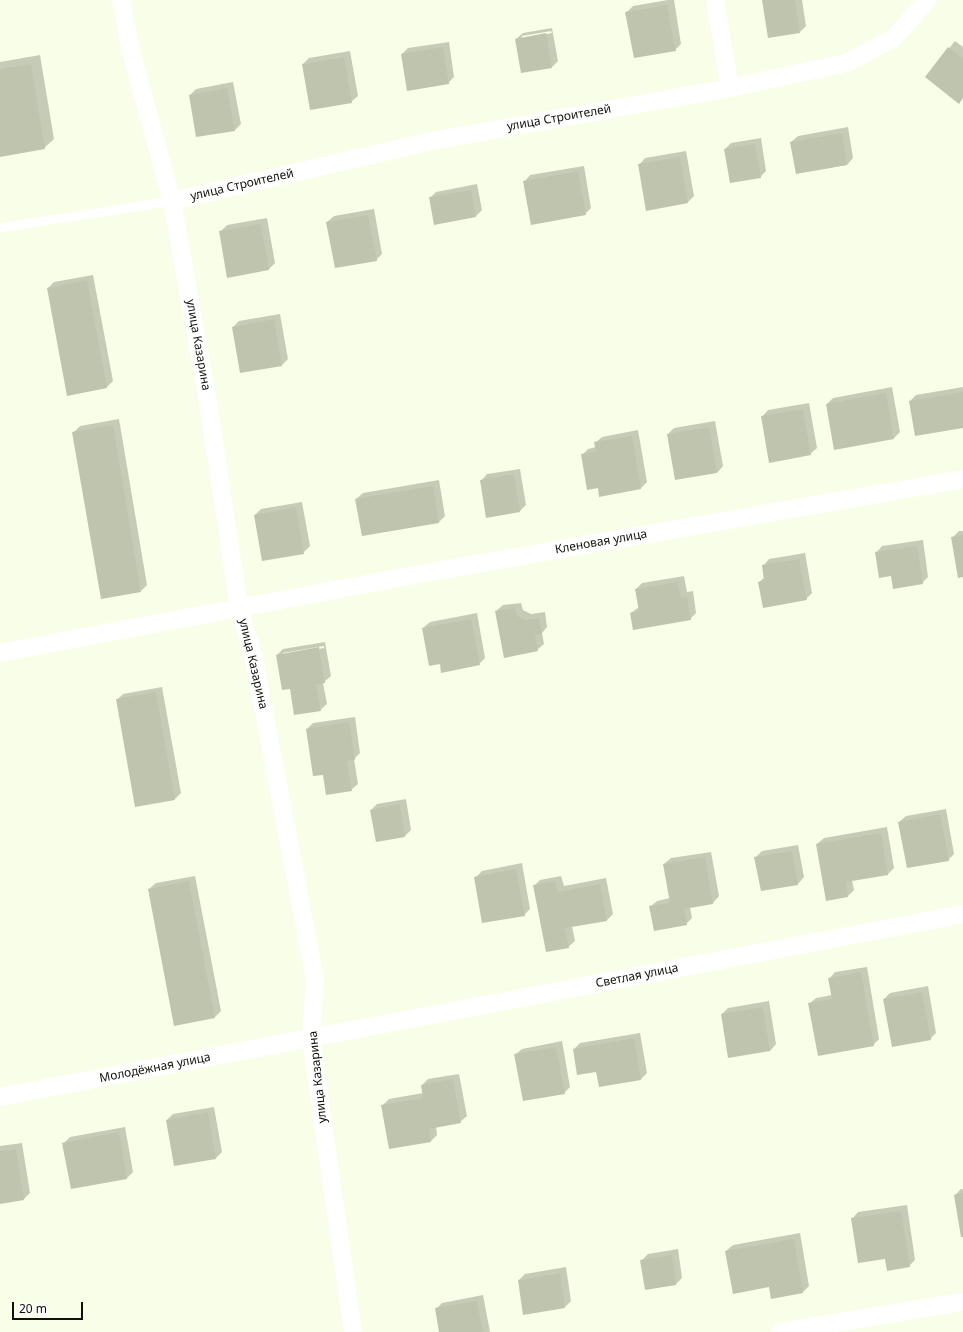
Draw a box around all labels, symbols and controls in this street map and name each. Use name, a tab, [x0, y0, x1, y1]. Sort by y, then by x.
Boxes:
street label: улица Строителей	[506, 102, 612, 134]
street label: улица Строителей	[189, 166, 295, 204]
street label: улица Казарина	[183, 298, 213, 392]
street label: Кленовая улица	[554, 527, 648, 557]
street label: улица Казарина	[236, 617, 270, 711]
street label: Светлая улица	[594, 961, 680, 991]
street label: улица Казарина	[306, 1030, 330, 1124]
street label: Молодёжная улица	[98, 1050, 212, 1086]
scale bar	[14, 1294, 85, 1320]
text: 20 m	[19, 1300, 47, 1317]

